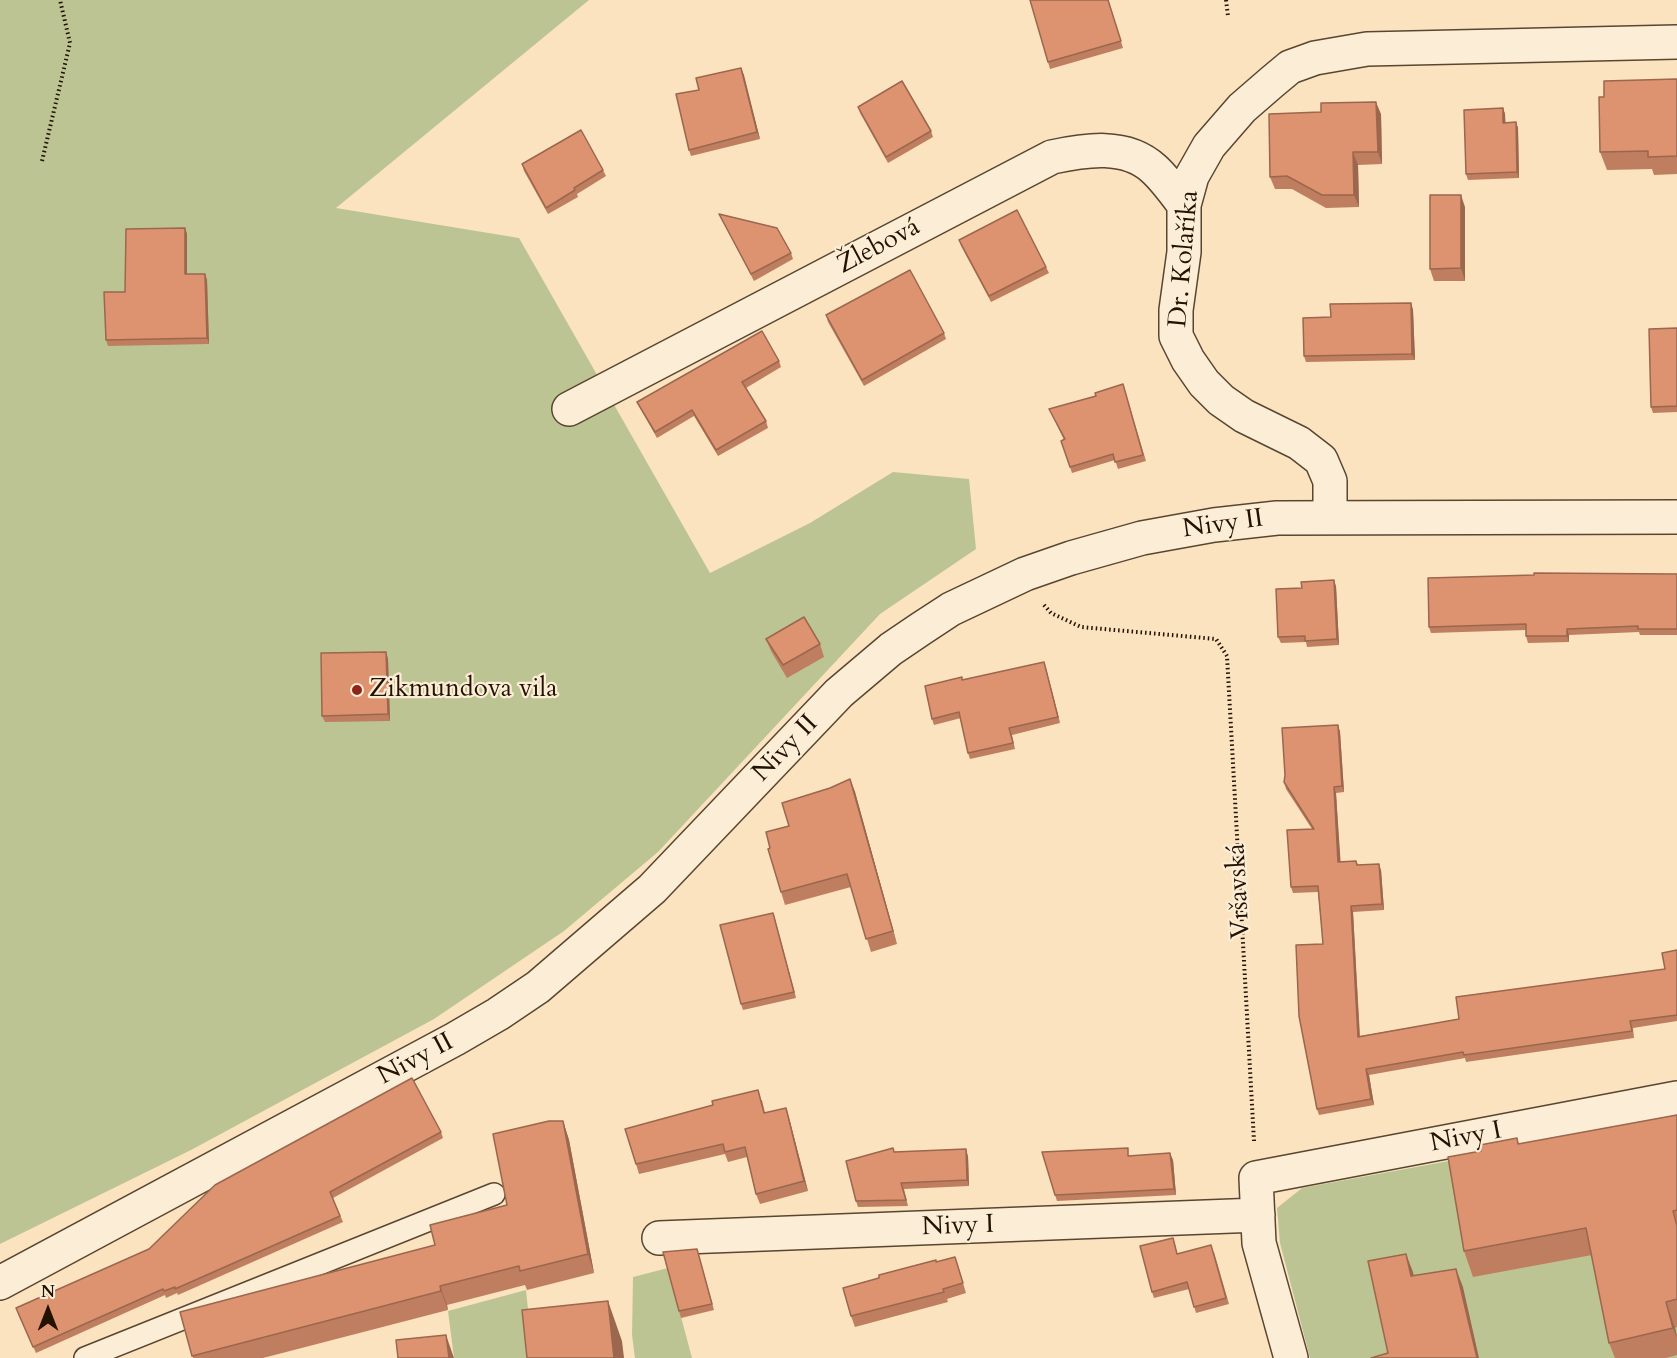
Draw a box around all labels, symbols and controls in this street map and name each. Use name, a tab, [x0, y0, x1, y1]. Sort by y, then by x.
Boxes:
street label: Dr. Kolaříka	[1163, 189, 1207, 329]
street label: Žlebová	[832, 212, 926, 282]
street label: Nivy II	[1181, 504, 1265, 546]
place label: Zikmundova vila	[369, 674, 557, 706]
marker: Zikmundova vila	[350, 683, 364, 697]
street label: Nivy II	[747, 709, 825, 789]
street label: Vršavská	[1222, 842, 1258, 940]
street label: Nivy II	[373, 1027, 459, 1093]
street label: Nivy I	[1428, 1116, 1504, 1160]
street label: Nivy I	[921, 1210, 995, 1244]
north arrow	[18, 1280, 78, 1340]
text: N	[41, 1281, 55, 1303]

